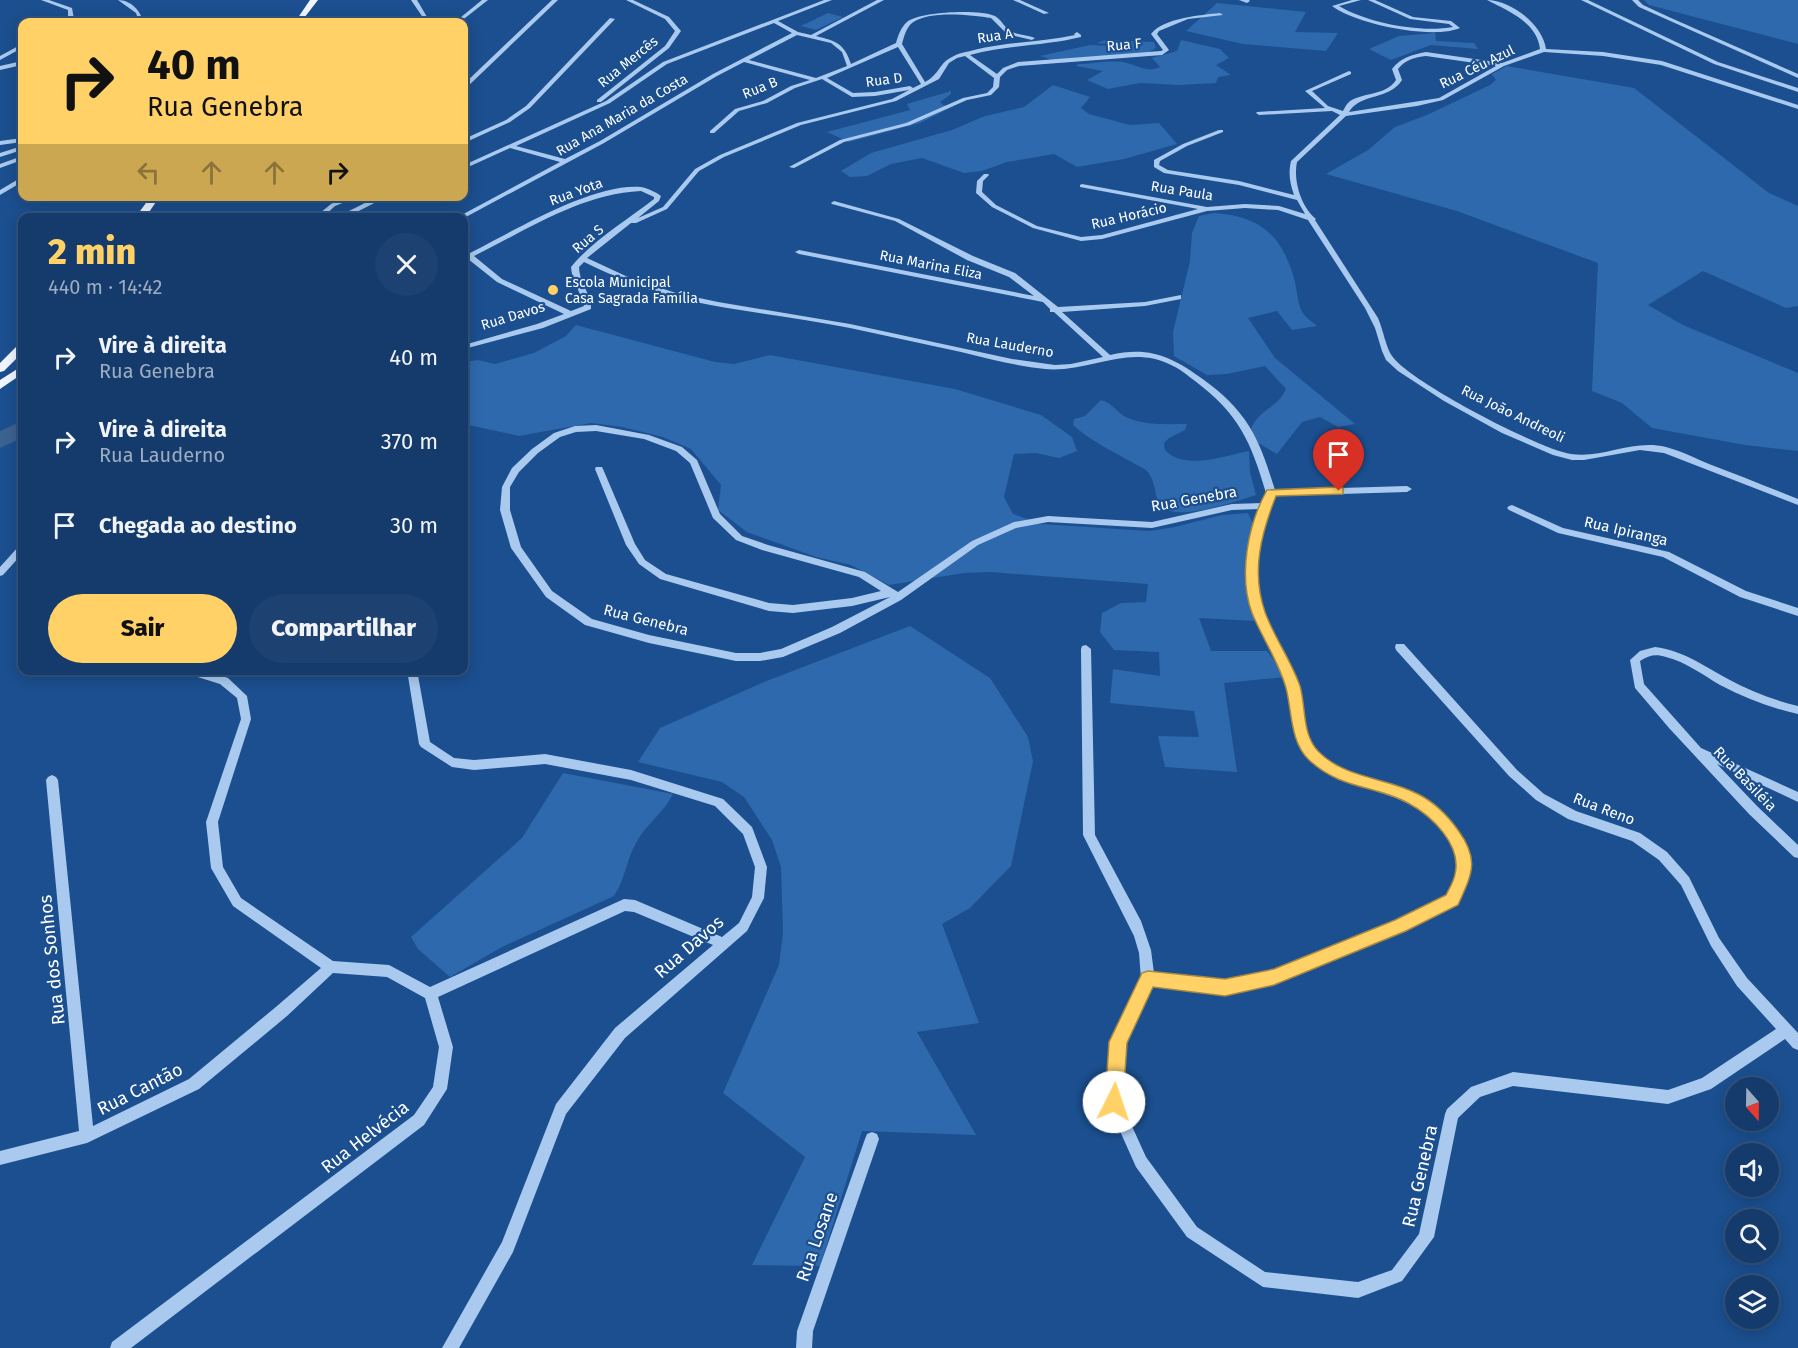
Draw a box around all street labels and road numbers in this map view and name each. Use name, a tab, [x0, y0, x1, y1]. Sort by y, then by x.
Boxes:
street label: Rua A	[976, 25, 1014, 47]
street label: Rua Mercês	[595, 32, 662, 91]
street label: Rua F	[1106, 35, 1142, 55]
street label: Rua Céu Azul	[1437, 42, 1517, 92]
street label: Rua D	[865, 69, 903, 91]
street label: Rua Ana Maria da Costa	[553, 70, 691, 160]
street label: Rua B	[740, 73, 780, 103]
street label: Rua Yota	[547, 175, 605, 209]
street label: Rua Paula	[1150, 178, 1214, 204]
street label: Rua Horácio	[1090, 199, 1168, 233]
street label: Rua S	[569, 221, 607, 257]
street label: Rua Marina Eliza	[878, 247, 984, 283]
street label: Rua Davos	[479, 298, 547, 334]
street label: Rua Lauderno	[965, 329, 1055, 361]
street label: Rua João Andreoli	[1458, 382, 1568, 446]
street label: Rua Genebra	[1150, 483, 1238, 515]
street label: Rua Ipiranga	[1582, 513, 1670, 549]
street label: Rua Genebra	[602, 601, 690, 639]
street label: Rua Basiléia	[1710, 743, 1780, 815]
street label: Rua Reno	[1571, 789, 1637, 829]
street label: Rua dos Sonhos	[34, 894, 70, 1026]
street label: Rua Davos	[650, 911, 728, 983]
street label: Rua Cantão	[94, 1058, 186, 1120]
street label: Rua Helvécia	[317, 1096, 413, 1178]
street label: Rua Genebra	[1398, 1123, 1442, 1229]
street label: Rua Losane	[791, 1189, 843, 1285]

